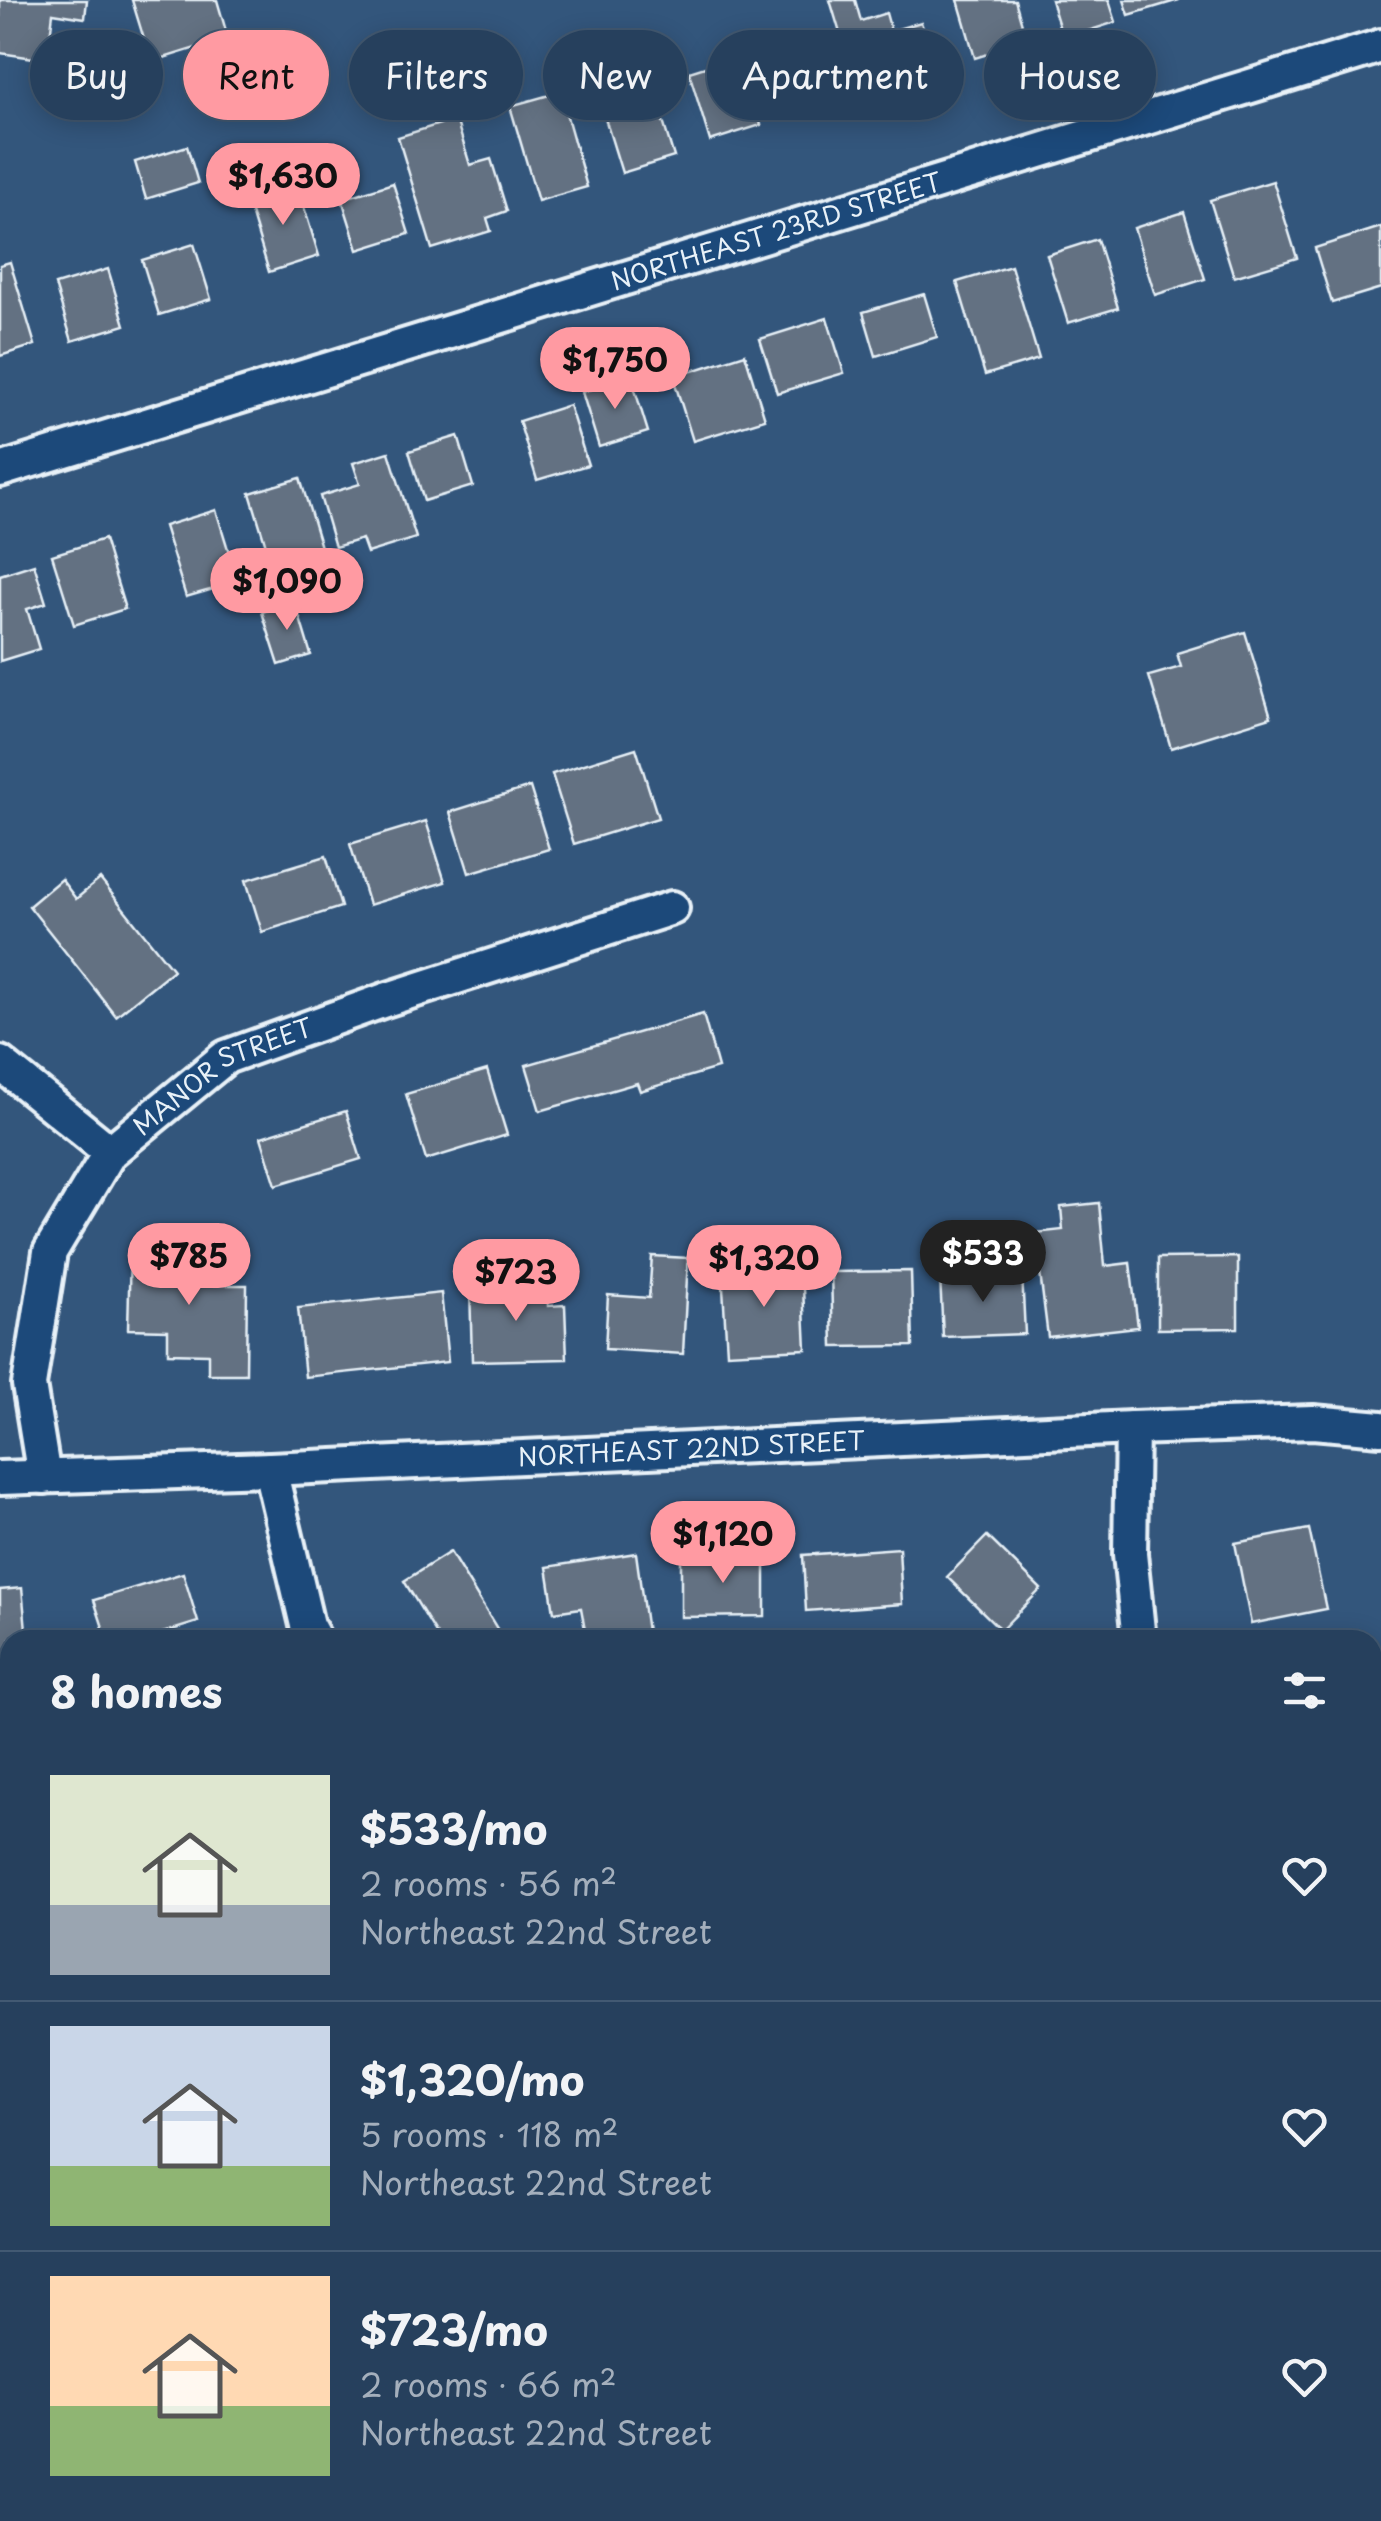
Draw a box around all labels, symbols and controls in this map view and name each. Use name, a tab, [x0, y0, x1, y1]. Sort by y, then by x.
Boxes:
chip: Buy	[30, 30, 163, 120]
chip: Rent	[183, 30, 329, 120]
chip: Filters	[349, 30, 523, 120]
chip: New	[543, 30, 687, 120]
chip: Apartment	[707, 30, 964, 120]
chip: House	[984, 30, 1156, 120]
pin: $1,630	[202, 143, 364, 228]
text: $1,630	[228, 151, 338, 199]
street label: NORTHEAST 23RD STREET	[606, 162, 947, 299]
pin: $1,750	[534, 327, 696, 412]
text: $1,750	[562, 335, 668, 383]
pin: $1,090	[206, 548, 368, 633]
text: $1,090	[232, 556, 342, 604]
street label: MANOR STREET	[124, 1007, 318, 1144]
pin: $533	[924, 1220, 1042, 1305]
pin: $785	[130, 1223, 248, 1308]
pin: $1,320	[683, 1225, 845, 1310]
text: $533	[942, 1228, 1024, 1276]
text: $785	[150, 1231, 228, 1279]
text: $1,320	[709, 1233, 819, 1281]
pin: $723	[457, 1239, 575, 1324]
text: $723	[475, 1247, 557, 1295]
street label: NORTHEAST 22ND STREET	[517, 1421, 866, 1475]
pin: $1,120	[642, 1501, 804, 1586]
text: $1,120	[673, 1509, 774, 1557]
text: 8 homes	[50, 1659, 223, 1722]
icon: filters	[1277, 1663, 1332, 1718]
text: $533/mo	[360, 1796, 548, 1859]
icon: home	[130, 1815, 250, 1935]
icon: heart	[1277, 1848, 1332, 1903]
text: 2 rooms · 56 m²	[360, 1859, 617, 1907]
text: Northeast 22nd Street	[360, 1907, 712, 1955]
text: $1,320/mo	[360, 2047, 585, 2110]
icon: home	[130, 2066, 250, 2186]
icon: heart	[1277, 2099, 1332, 2154]
text: 5 rooms · 118 m²	[360, 2110, 618, 2158]
text: Northeast 22nd Street	[360, 2158, 712, 2206]
text: $723/mo	[360, 2297, 548, 2360]
icon: home	[130, 2316, 250, 2436]
icon: heart	[1277, 2349, 1332, 2404]
text: 2 rooms · 66 m²	[360, 2360, 617, 2408]
text: Northeast 22nd Street	[360, 2408, 712, 2456]

